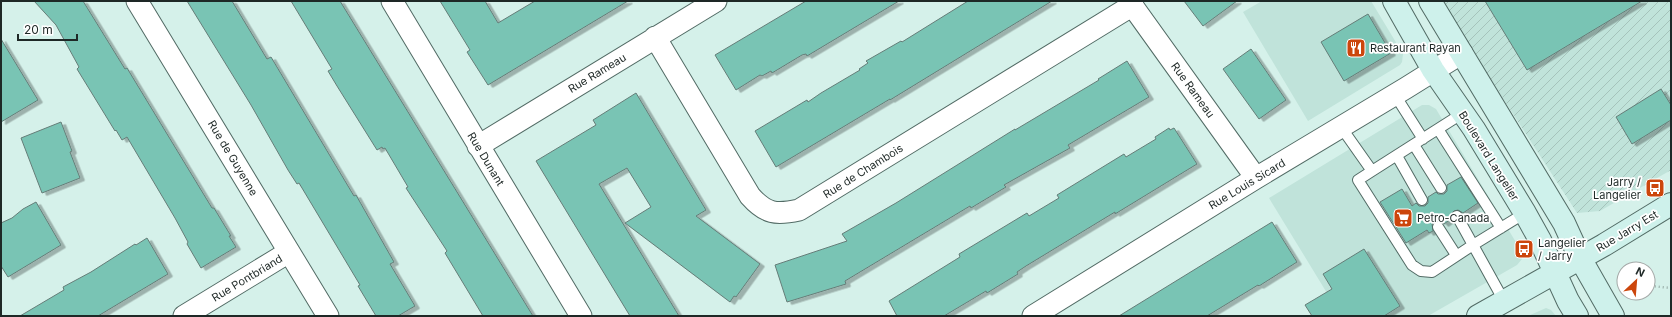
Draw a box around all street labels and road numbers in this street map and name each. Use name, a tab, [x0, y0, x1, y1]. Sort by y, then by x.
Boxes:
street label: Rue Rameau	[565, 50, 629, 96]
street label: Rue Rameau	[1168, 60, 1218, 120]
street label: Boulevard Langelier	[1456, 109, 1522, 203]
street label: Rue de Guyenne	[205, 118, 261, 198]
street label: Rue Dunant	[464, 130, 508, 189]
street label: Rue de Chambois	[820, 141, 906, 201]
street label: Rue Louis Sicard	[1206, 156, 1288, 212]
street label: Rue Jarry Est	[1594, 207, 1661, 255]
street label: Rue Pontbriand	[209, 251, 285, 305]

